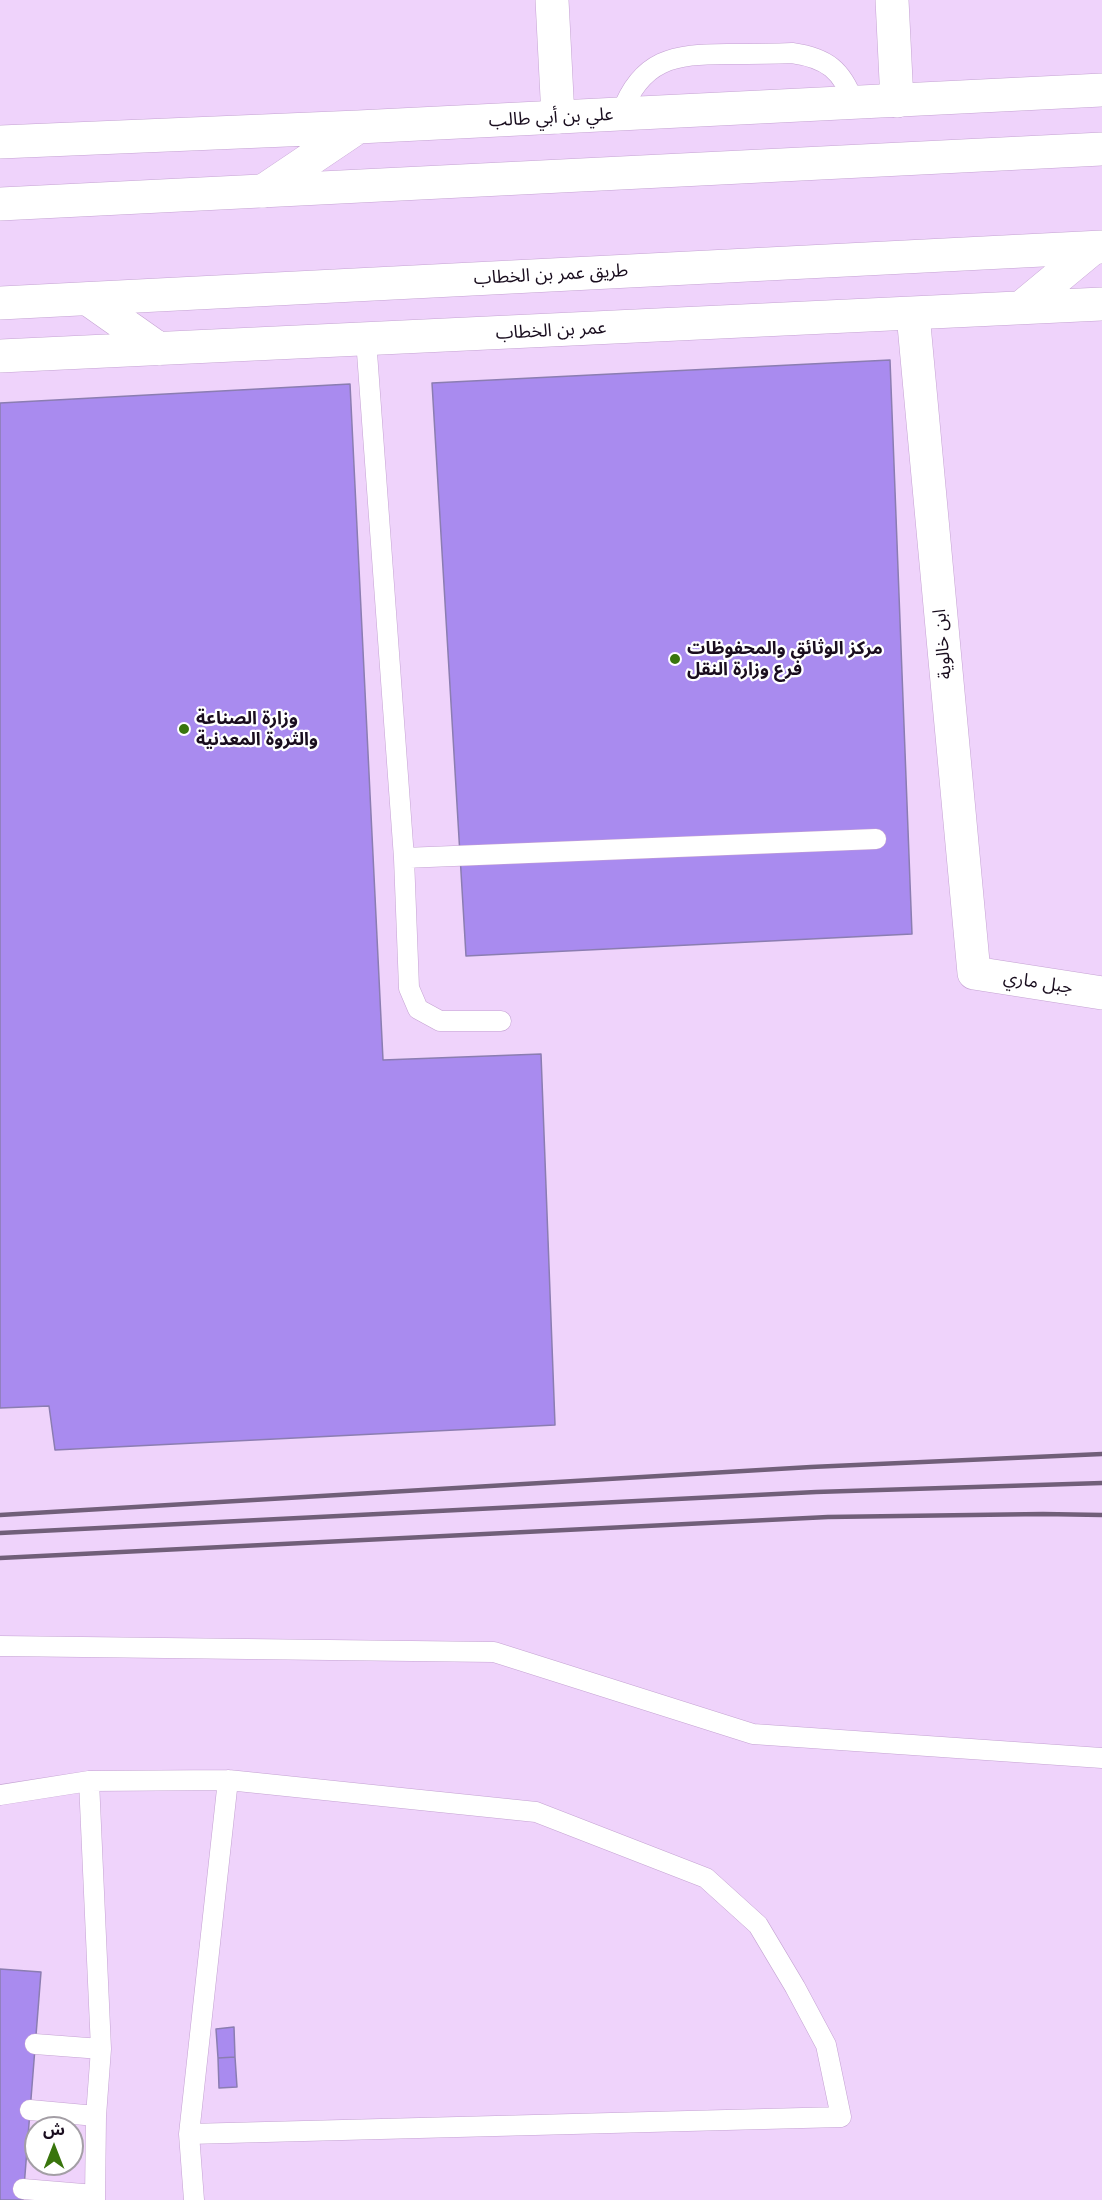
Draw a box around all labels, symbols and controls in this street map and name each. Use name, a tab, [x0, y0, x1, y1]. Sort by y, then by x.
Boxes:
street label: علي بن أبي طالب	[488, 104, 614, 132]
street label: طريق عمر بن الخطاب	[473, 260, 629, 290]
street label: عمر بن الخطاب	[495, 317, 607, 345]
street label: ابن خالوية	[929, 608, 957, 680]
place label: مركز الوثائق والمحفوظات فرع وزارة النقل	[687, 638, 883, 680]
marker: مركز الوثائق والمحفوظات فرع وزارة النقل	[668, 652, 682, 666]
place label: وزارة الصناعة والثروة المعدنية	[196, 708, 318, 750]
marker: وزارة الصناعة والثروة المعدنية	[177, 722, 191, 736]
street label: جبل ماري	[1002, 967, 1074, 999]
north arrow	[24, 2116, 84, 2176]
text: ش	[43, 2121, 65, 2138]

